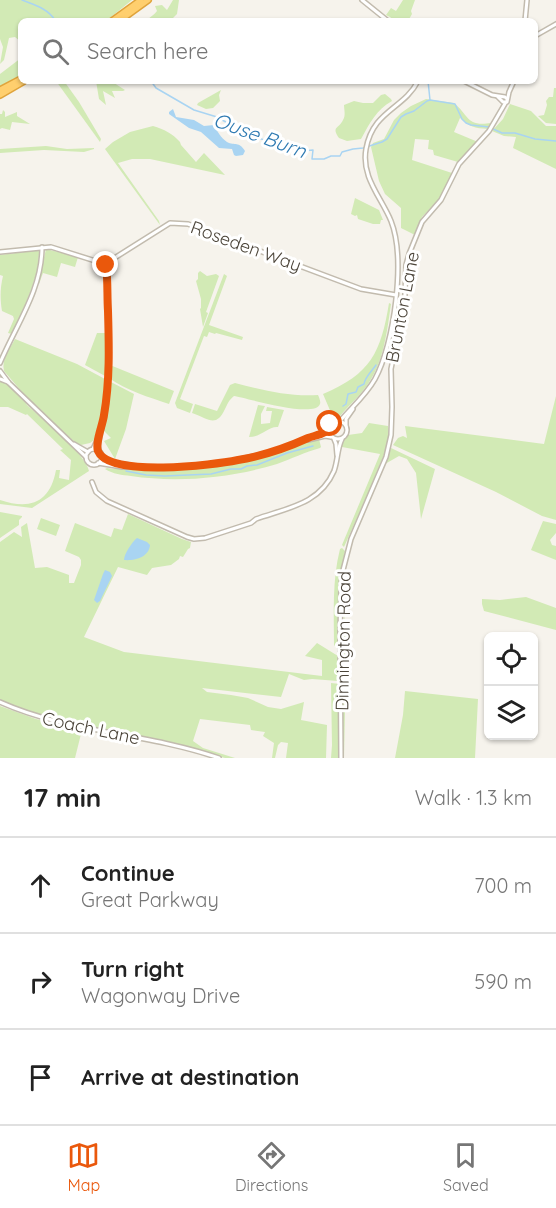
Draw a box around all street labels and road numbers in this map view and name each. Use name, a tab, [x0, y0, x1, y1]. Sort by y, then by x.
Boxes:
street label: Roseden Way	[187, 215, 305, 277]
street label: Brunton Lane	[380, 250, 424, 364]
street label: Dinnington Road	[330, 571, 356, 711]
street label: Coach Lane	[40, 706, 142, 750]

